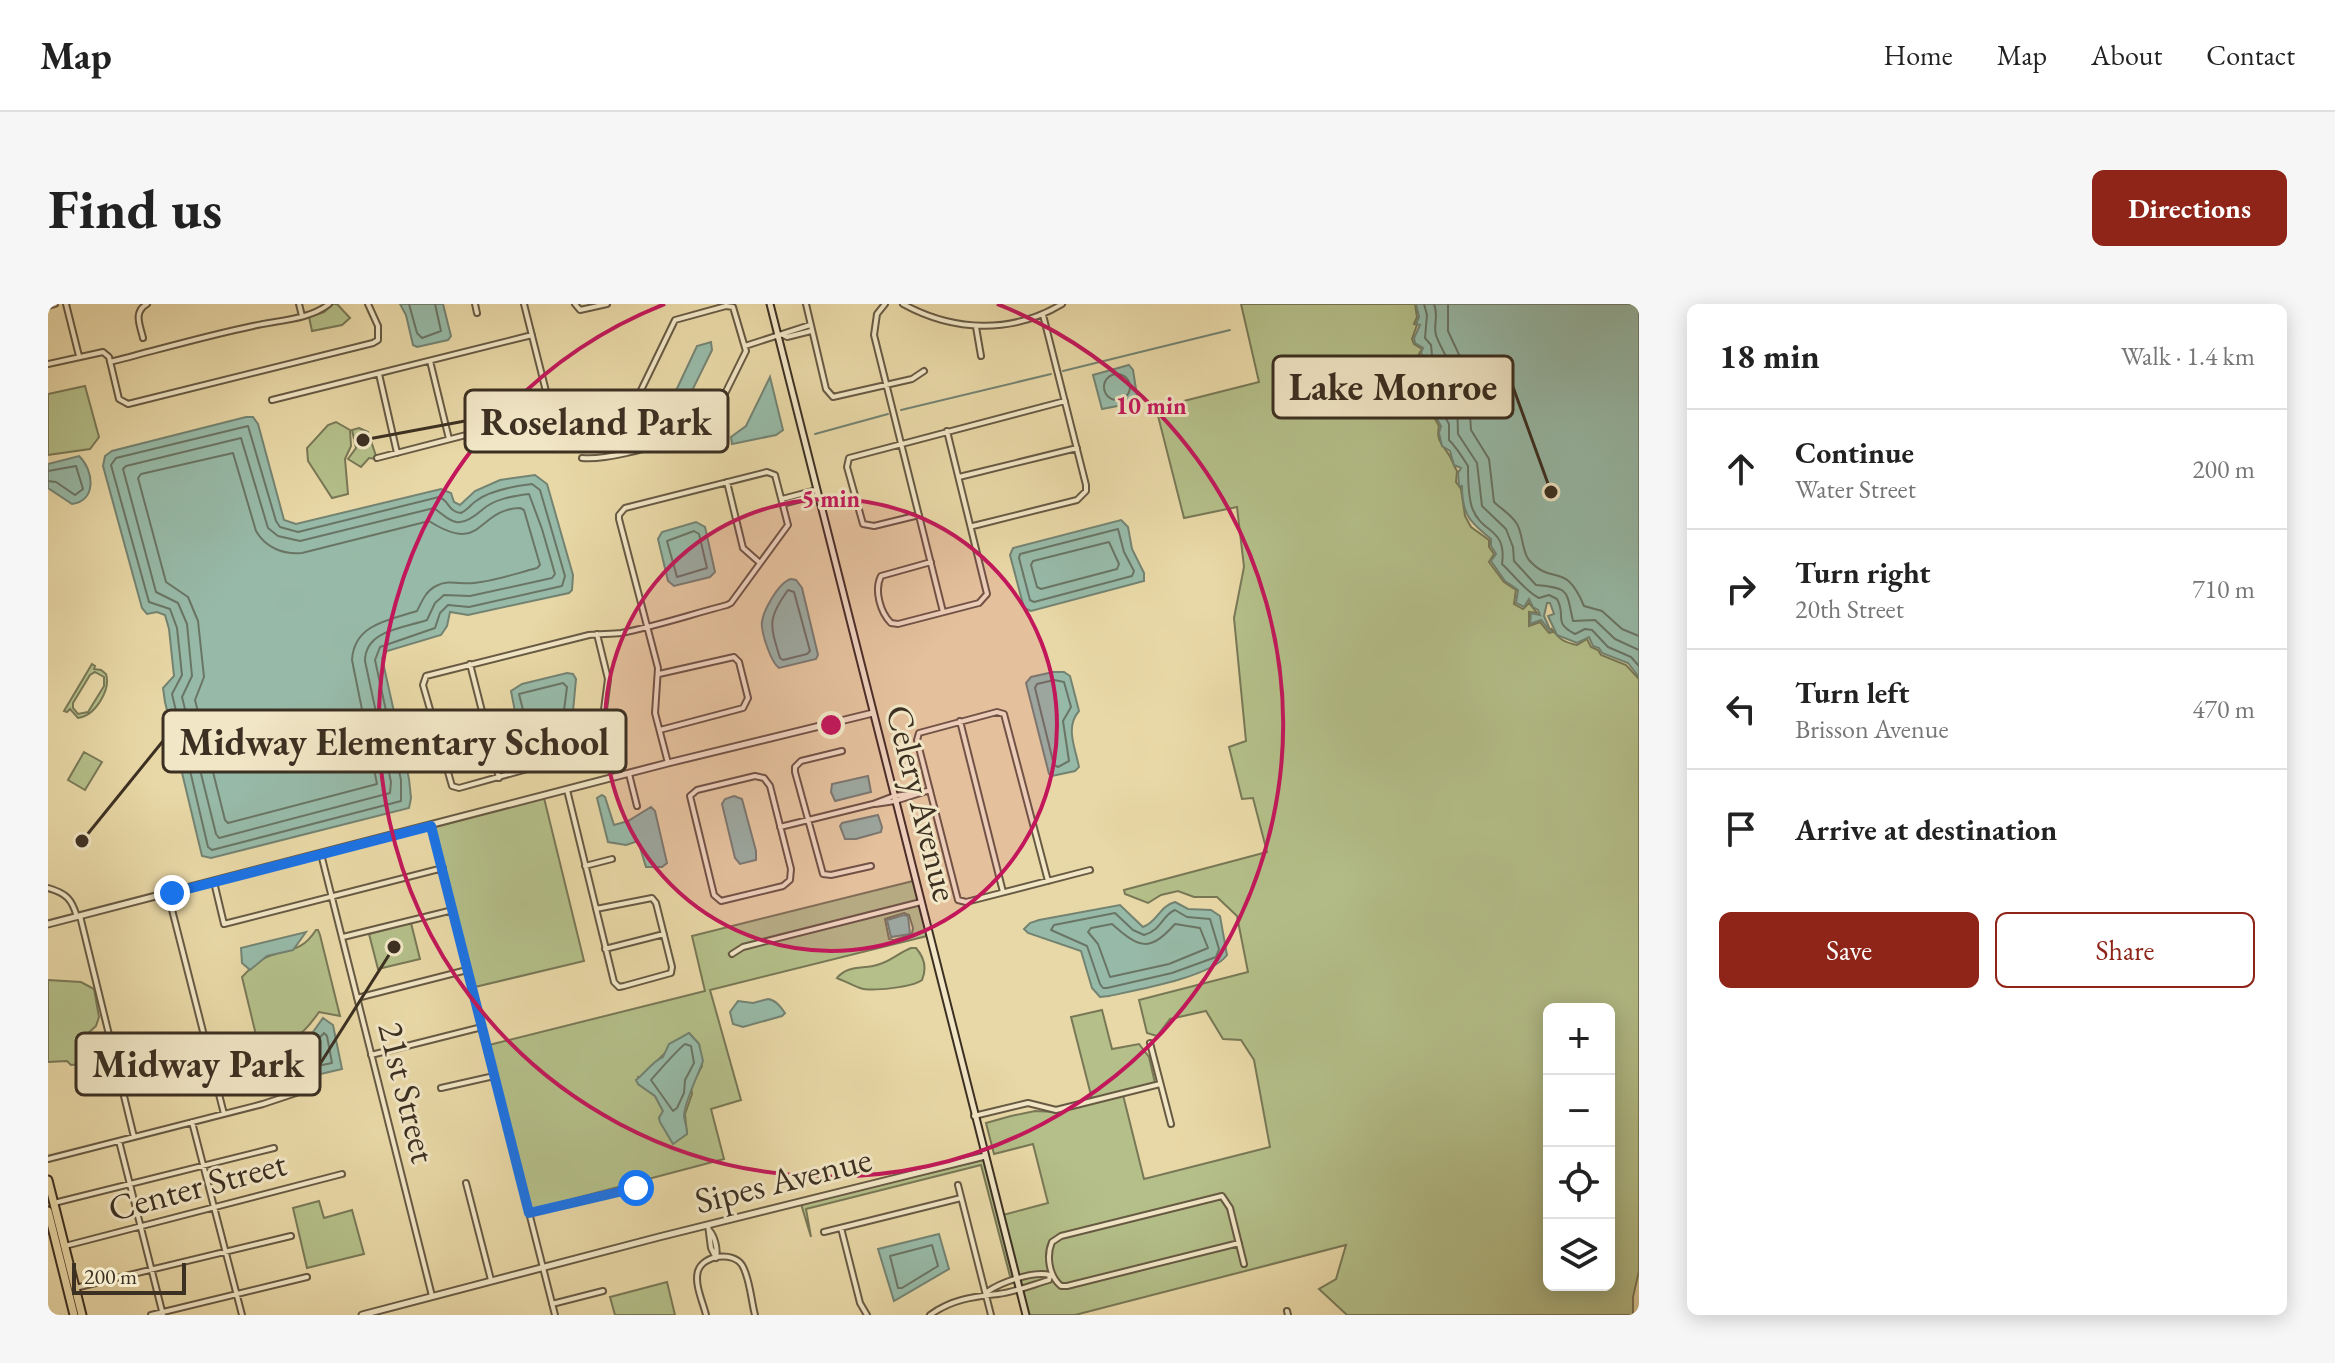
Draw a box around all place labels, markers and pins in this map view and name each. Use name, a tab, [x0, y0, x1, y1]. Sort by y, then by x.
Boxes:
callout: Lake Monroe	[1273, 356, 1513, 418]
callout: Roseland Park	[465, 390, 728, 452]
callout: Midway Elementary School	[163, 710, 626, 772]
centre of rings	[817, 711, 845, 739]
callout: Midway Park	[76, 1033, 320, 1095]

